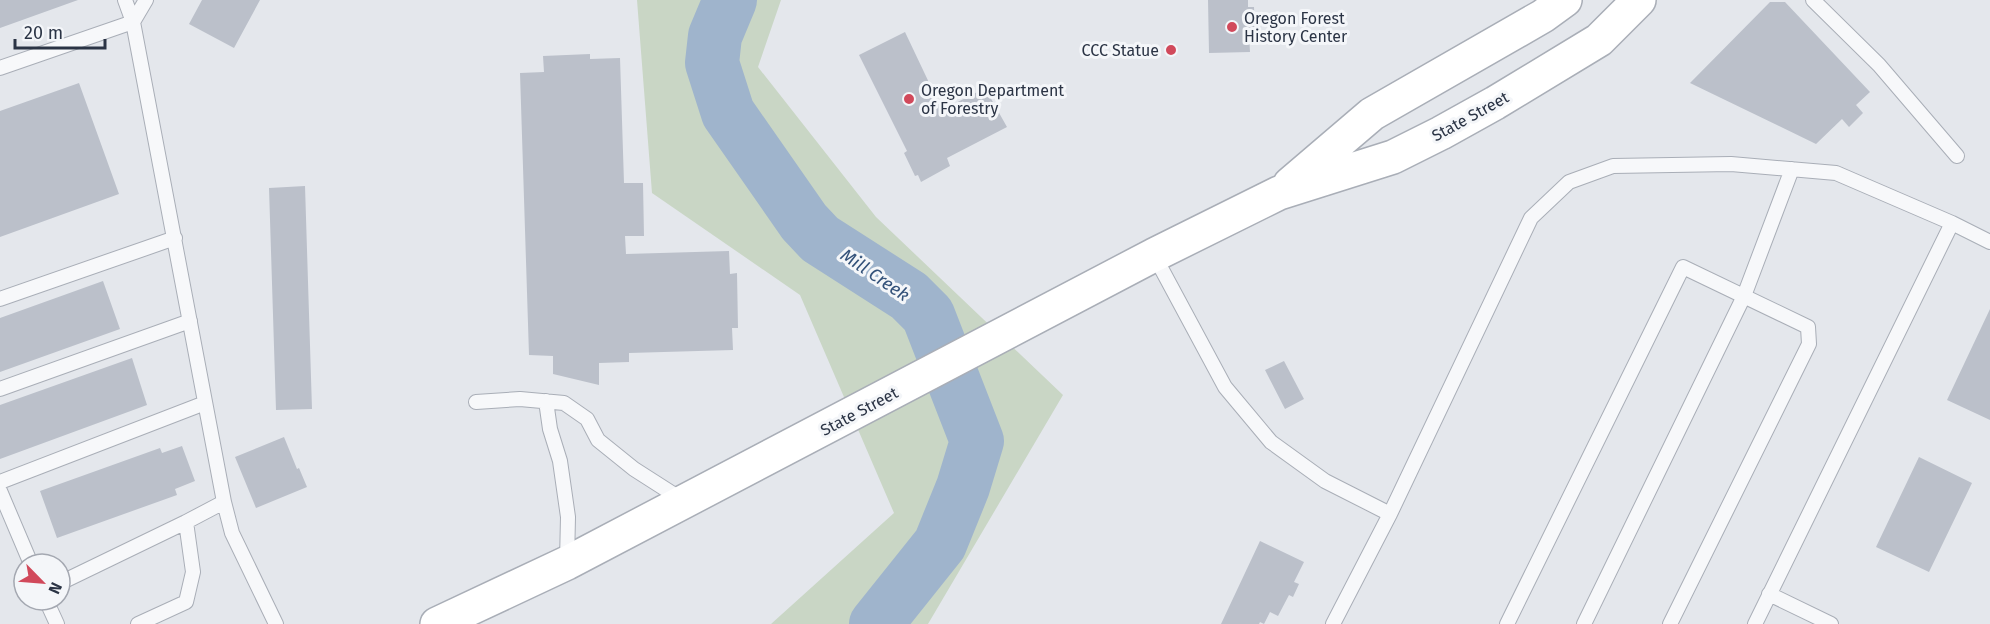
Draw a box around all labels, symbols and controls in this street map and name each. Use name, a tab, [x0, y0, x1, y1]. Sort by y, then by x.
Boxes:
place label: Oregon Forest History Center	[1244, 9, 1348, 46]
scale bar	[15, 12, 105, 50]
marker: Oregon Forest History Center	[1225, 20, 1239, 34]
text: 20 m	[24, 22, 63, 44]
place label: CCC Statue	[1082, 41, 1159, 60]
marker: CCC Statue	[1164, 43, 1178, 57]
place label: Oregon Department of Forestry	[921, 81, 1064, 118]
street label: State Street	[1428, 87, 1512, 145]
marker: Oregon Department of Forestry	[902, 92, 916, 106]
water label: Mill Creek	[836, 244, 914, 306]
street label: State Street	[817, 383, 901, 440]
north arrow	[12, 552, 72, 612]
text: N	[44, 579, 66, 597]

